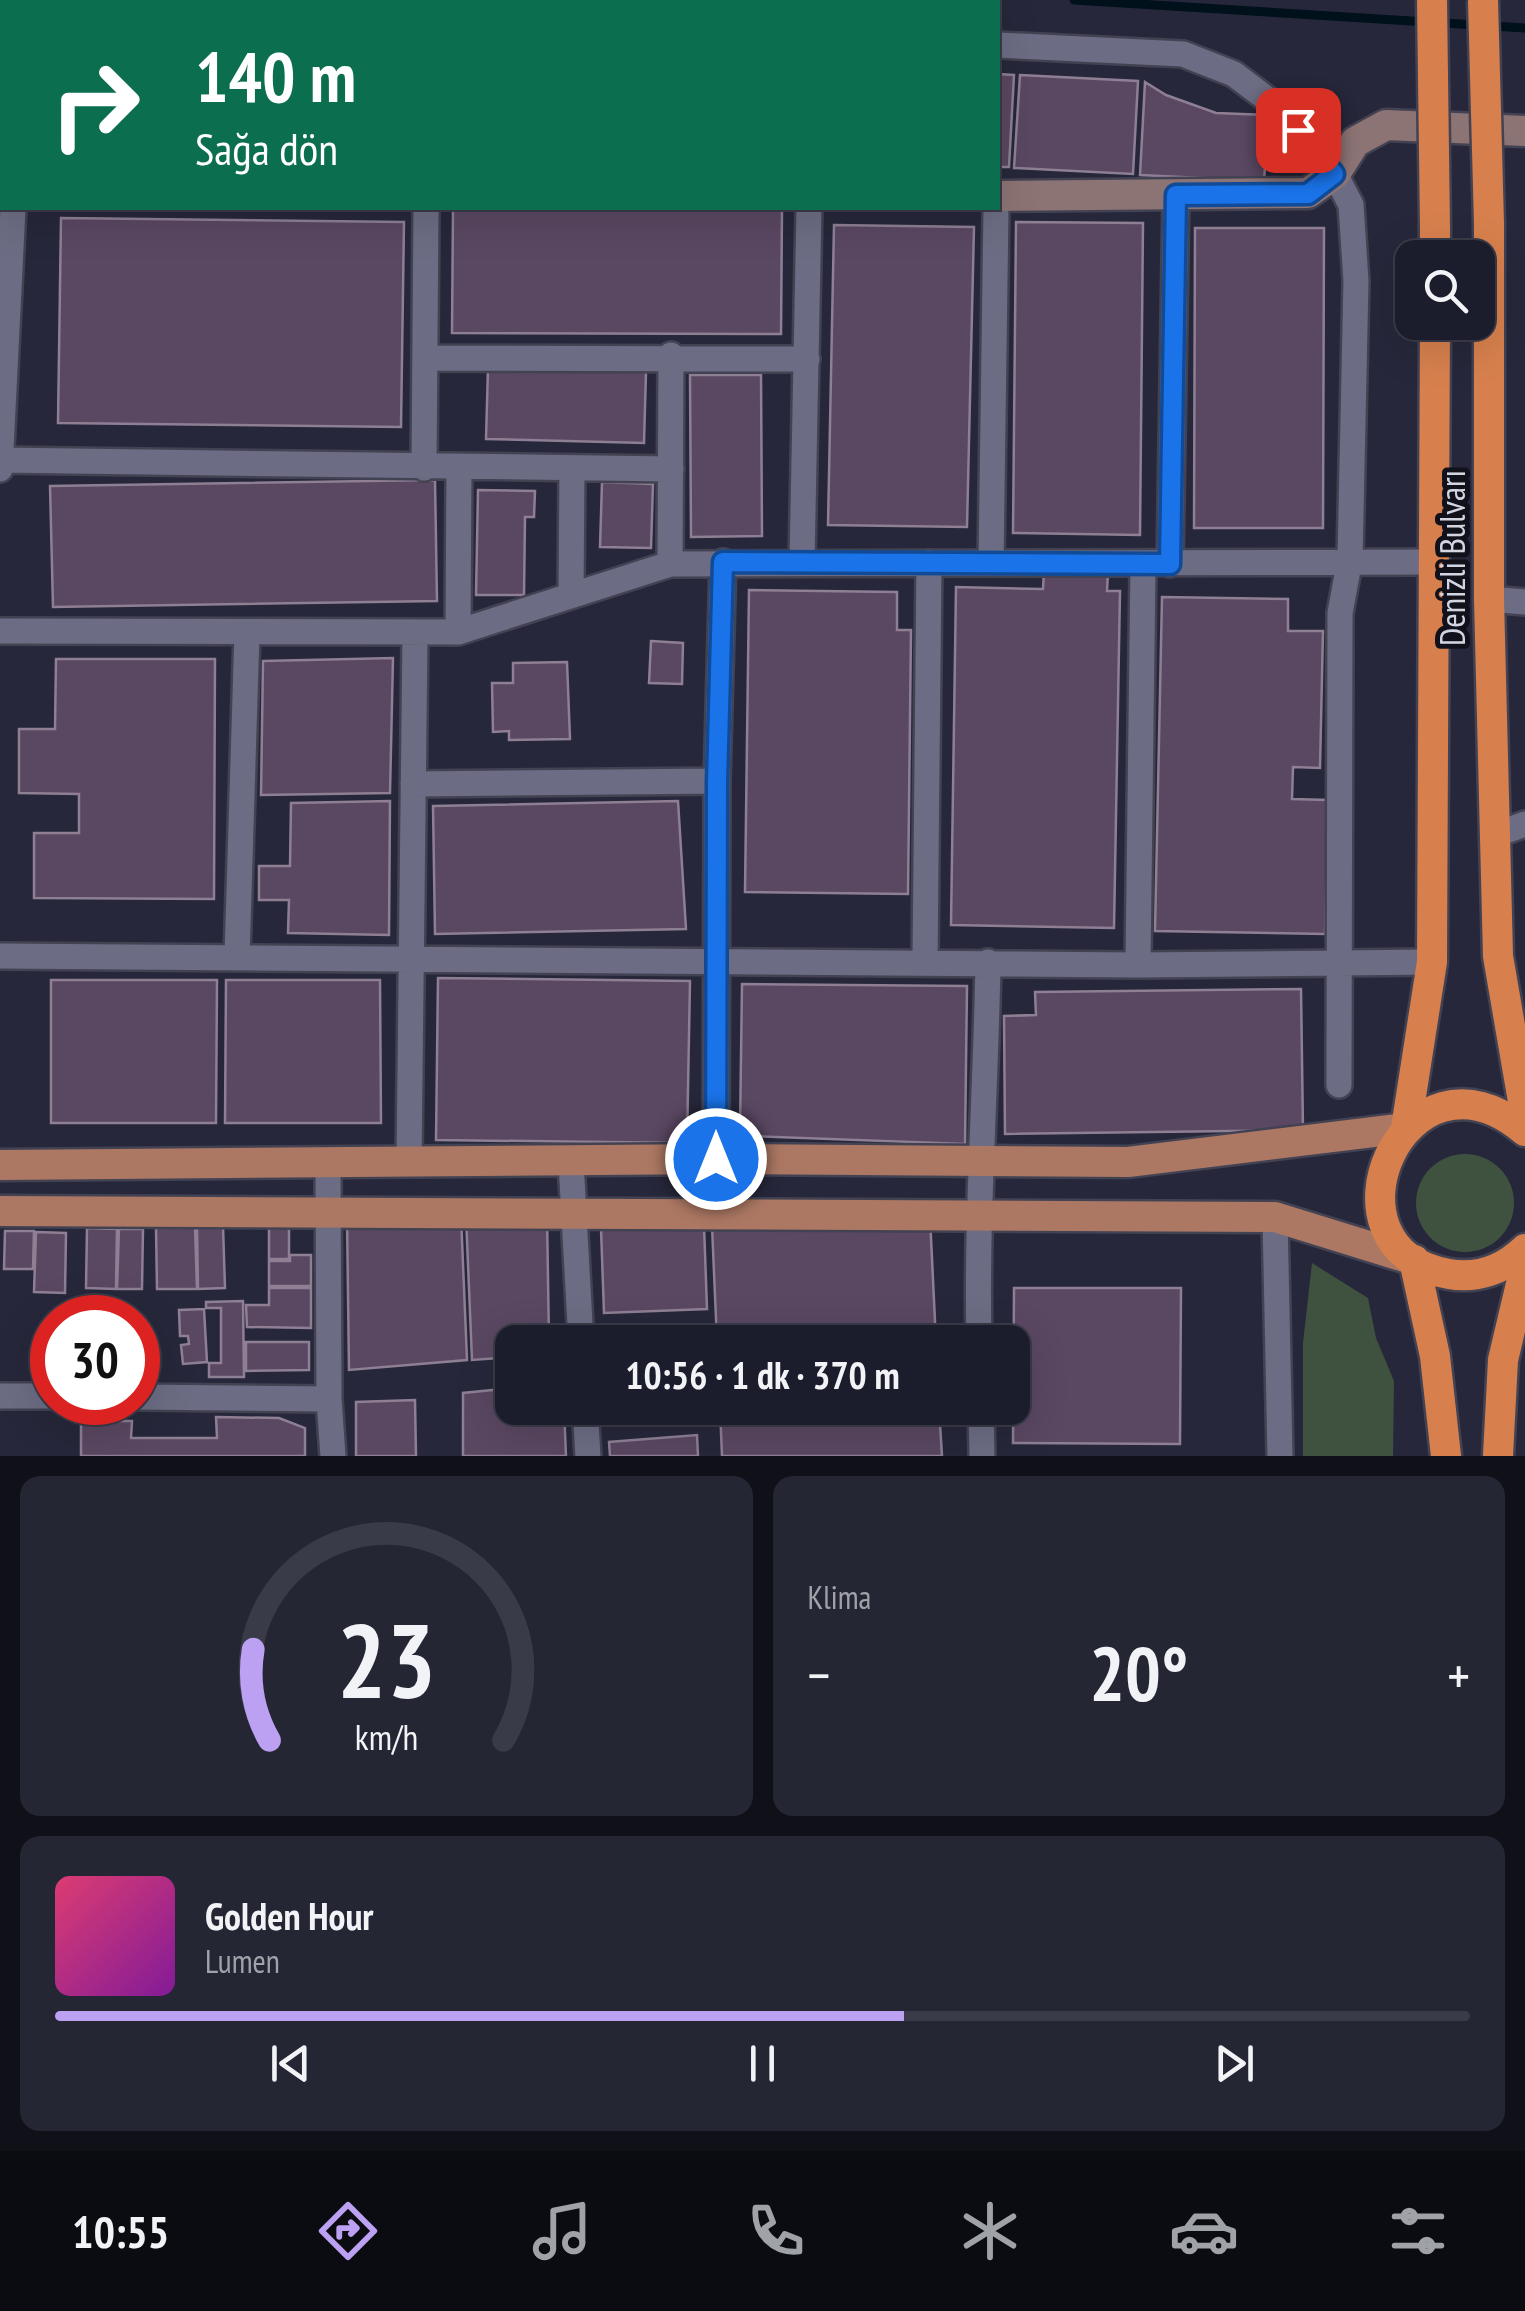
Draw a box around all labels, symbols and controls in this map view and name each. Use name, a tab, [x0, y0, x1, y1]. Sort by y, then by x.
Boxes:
text: 140 m	[195, 31, 356, 121]
icon: right	[30, 40, 160, 170]
pin	[1256, 88, 1341, 173]
icon: arrive	[1271, 103, 1326, 158]
text: Sağa dön	[195, 119, 338, 177]
map controls	[1395, 240, 1495, 340]
button: search	[1395, 240, 1495, 340]
street label: Denizli Bulvarı	[1429, 470, 1475, 646]
position arrow	[664, 1107, 768, 1211]
speed limit sign: 30	[30, 1295, 160, 1425]
text: 10:56 · 1 dk · 370 m	[625, 1350, 900, 1399]
text: Klima	[808, 1576, 871, 1618]
text: 23	[337, 1592, 436, 1727]
text: 20°	[1089, 1625, 1188, 1722]
text: −	[808, 1639, 830, 1710]
text: +	[1447, 1639, 1470, 1710]
text: km/h	[355, 1714, 418, 1760]
text: Golden Hour	[205, 1891, 374, 1940]
text: Lumen	[205, 1940, 280, 1982]
icon: previous	[263, 2036, 318, 2091]
icon: pause	[735, 2036, 790, 2091]
icon: next	[1207, 2036, 1262, 2091]
icon: directions	[313, 2196, 383, 2266]
icon: music	[527, 2196, 597, 2266]
icon: phone	[741, 2196, 811, 2266]
icon: climate	[955, 2196, 1025, 2266]
icon: car	[1169, 2196, 1239, 2266]
icon: filters	[1383, 2196, 1453, 2266]
text: 10:55	[72, 2202, 169, 2260]

